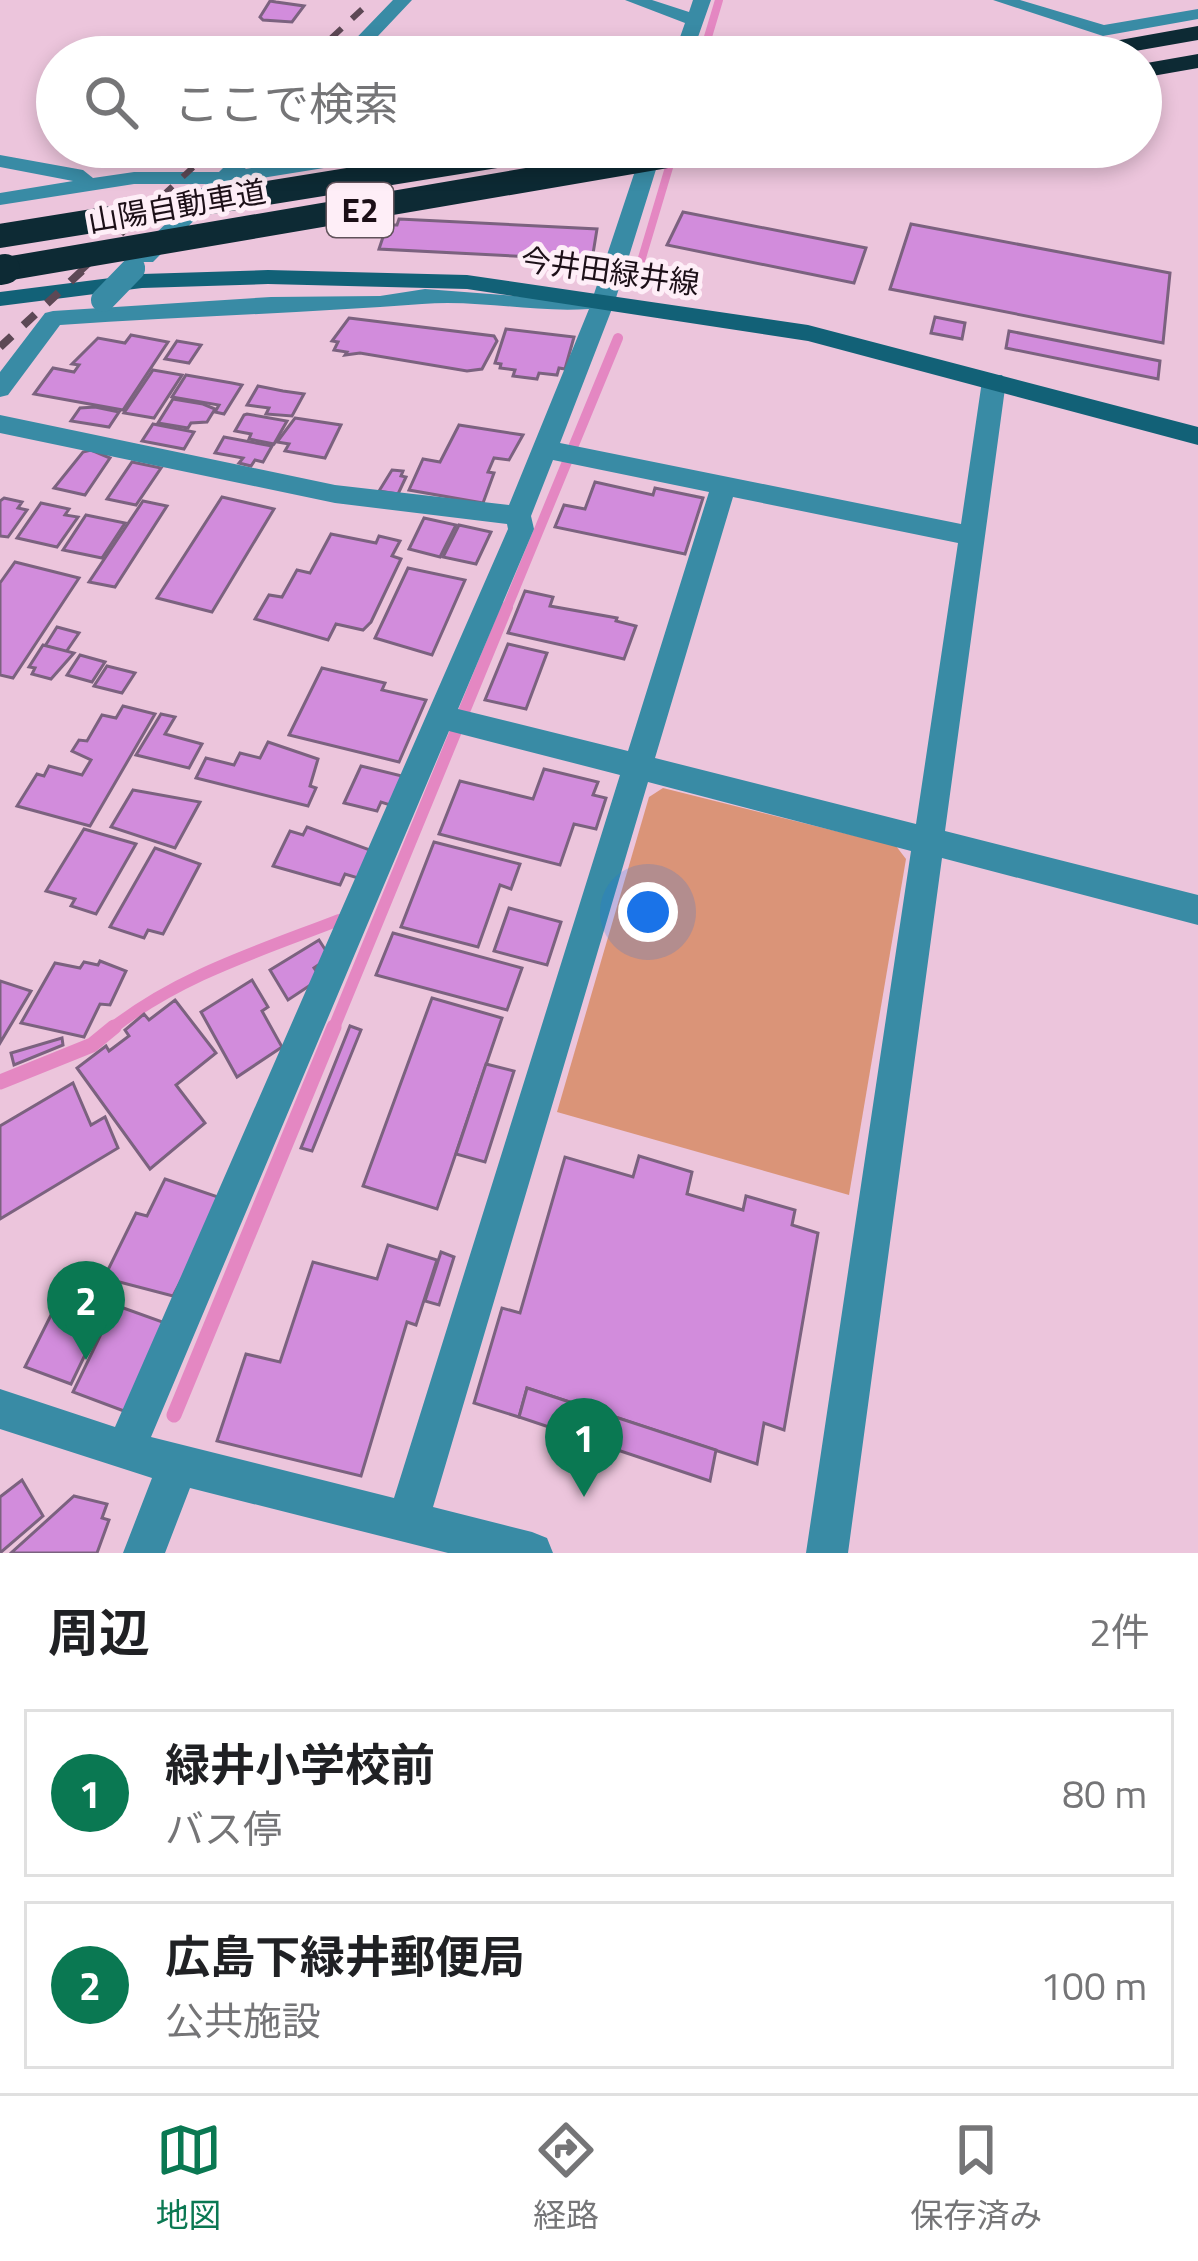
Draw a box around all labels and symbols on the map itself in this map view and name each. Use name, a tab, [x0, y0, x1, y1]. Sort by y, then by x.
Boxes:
street label: 山陽自動車道	[84, 168, 269, 244]
road number: E2	[327, 183, 393, 237]
street label: 今井田緑井線	[518, 236, 702, 306]
your location	[618, 882, 678, 942]
pin: 2	[47, 1261, 125, 1360]
pin: 1	[545, 1398, 623, 1497]

